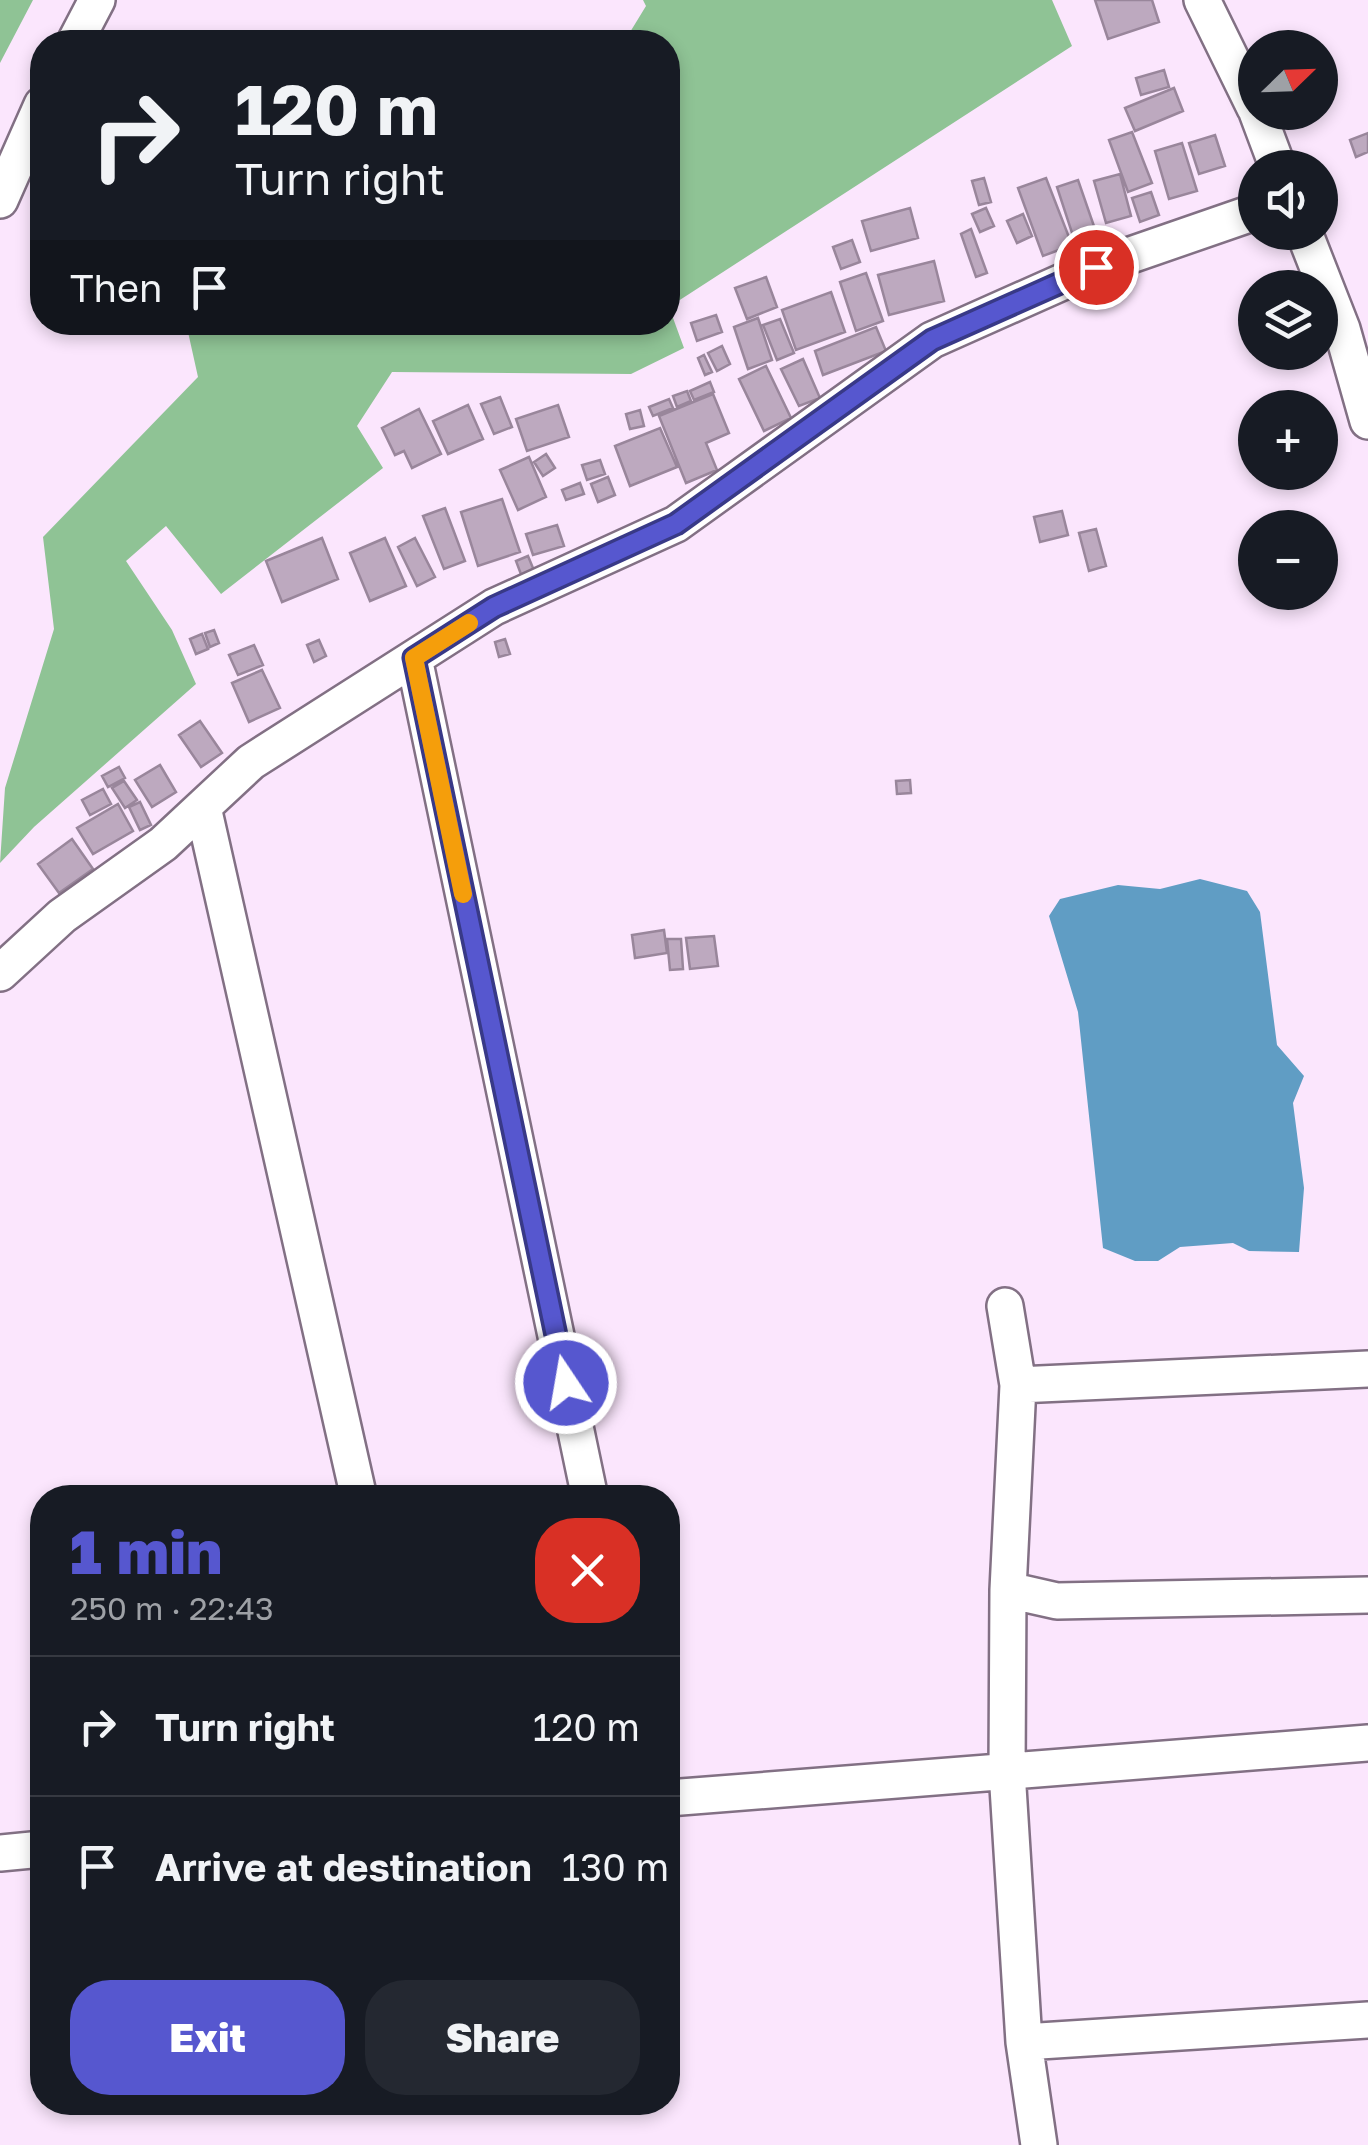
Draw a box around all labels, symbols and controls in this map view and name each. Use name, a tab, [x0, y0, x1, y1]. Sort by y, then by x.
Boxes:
north arrow	[1238, 30, 1338, 130]
map controls	[1238, 30, 1338, 610]
text: 120 m	[235, 66, 438, 150]
icon: right	[70, 70, 200, 200]
button: sound	[1238, 150, 1338, 250]
text: Turn right	[235, 151, 445, 205]
pin	[1054, 225, 1139, 310]
icon: arrive	[1069, 240, 1124, 295]
icon: arrive	[182, 260, 237, 315]
text: Then	[70, 265, 162, 310]
button: layers	[1238, 270, 1338, 370]
button: +	[1238, 390, 1338, 490]
button: −	[1238, 510, 1338, 610]
position arrow	[514, 1331, 618, 1435]
text: 1 min	[70, 1515, 222, 1587]
button: close	[535, 1518, 640, 1623]
text: 250 m · 22:43	[70, 1589, 274, 1627]
icon: right	[70, 1699, 125, 1754]
text: Turn right	[155, 1704, 335, 1749]
text: 120 m	[533, 1704, 640, 1749]
icon: arrive	[70, 1839, 125, 1894]
text: Arrive at destination	[155, 1844, 532, 1889]
text: 130 m	[562, 1844, 669, 1889]
button: Exit	[70, 1980, 345, 2095]
button: Share	[365, 1980, 640, 2095]

